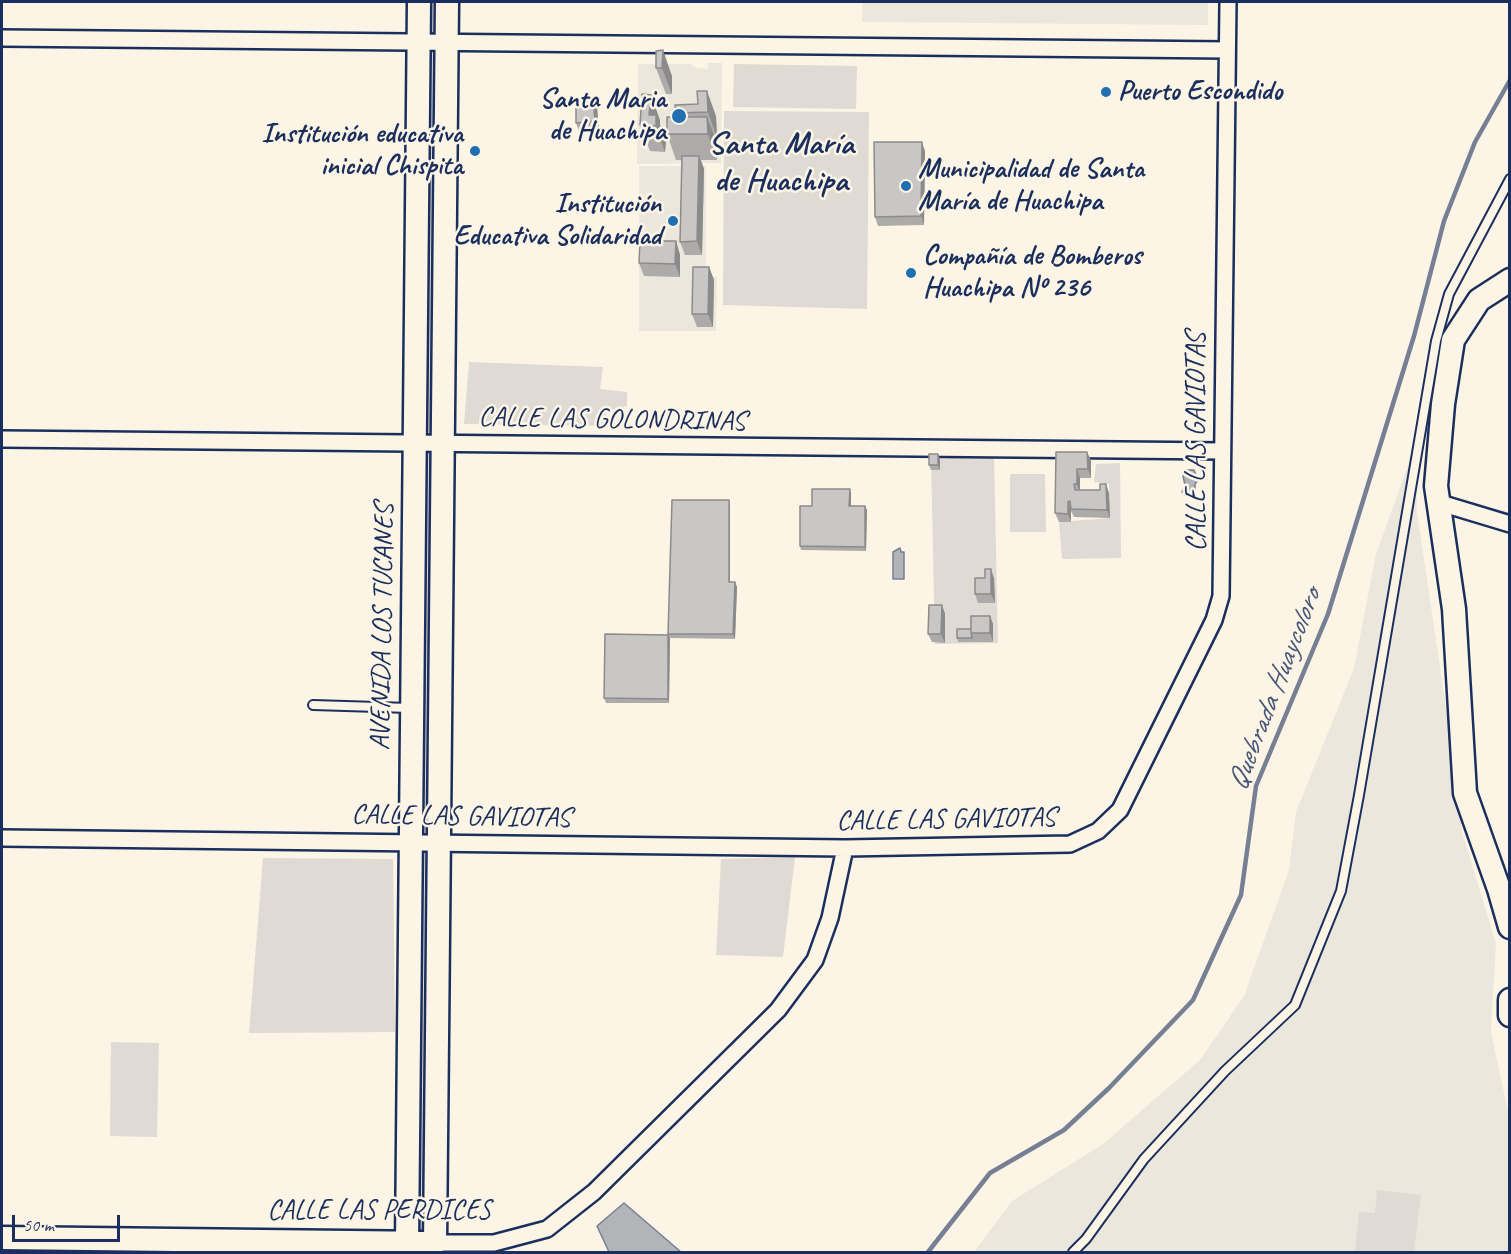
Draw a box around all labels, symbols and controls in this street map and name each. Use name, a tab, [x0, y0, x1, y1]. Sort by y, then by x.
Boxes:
place label: Puerto Escondido	[1118, 75, 1282, 109]
place label: Santa Maria de Huachipa	[539, 83, 666, 149]
marker: Puerto Escondido	[1099, 85, 1113, 99]
marker: Santa Maria de Huachipa	[670, 107, 688, 125]
place label: Institución educativa inicial Chispita	[261, 118, 463, 184]
district label: Santa María de Huachipa	[708, 126, 854, 201]
marker: Institución educativa inicial Chispita	[468, 144, 482, 158]
place label: Municipalidad de Santa María de Huachipa	[918, 153, 1144, 219]
marker: Municipalidad de Santa María de Huachipa	[899, 179, 913, 193]
place label: Institución Educativa Solidaridad	[453, 188, 661, 254]
marker: Institución Educativa Solidaridad	[666, 214, 680, 228]
place label: Compañía de Bomberos Huachipa Nº 236	[923, 240, 1141, 306]
marker: Compañía de Bomberos Huachipa Nº 236	[904, 266, 918, 280]
street label: CALLE LAS GAVIOTAS	[1180, 332, 1214, 552]
street label: CALLE LAS GOLONDRINAS	[478, 401, 746, 439]
street label: AVENIDA LOS TUCANES	[364, 503, 402, 751]
water label: Quebrada Huaycoloro	[1220, 584, 1330, 796]
street label: CALLE LAS GAVIOTAS	[351, 798, 571, 836]
street label: CALLE LAS GAVIOTAS	[836, 801, 1056, 839]
street label: CALLE LAS PERDICES	[267, 1194, 491, 1228]
scale bar	[15, 1203, 123, 1241]
text: 50 m	[23, 1214, 54, 1236]

